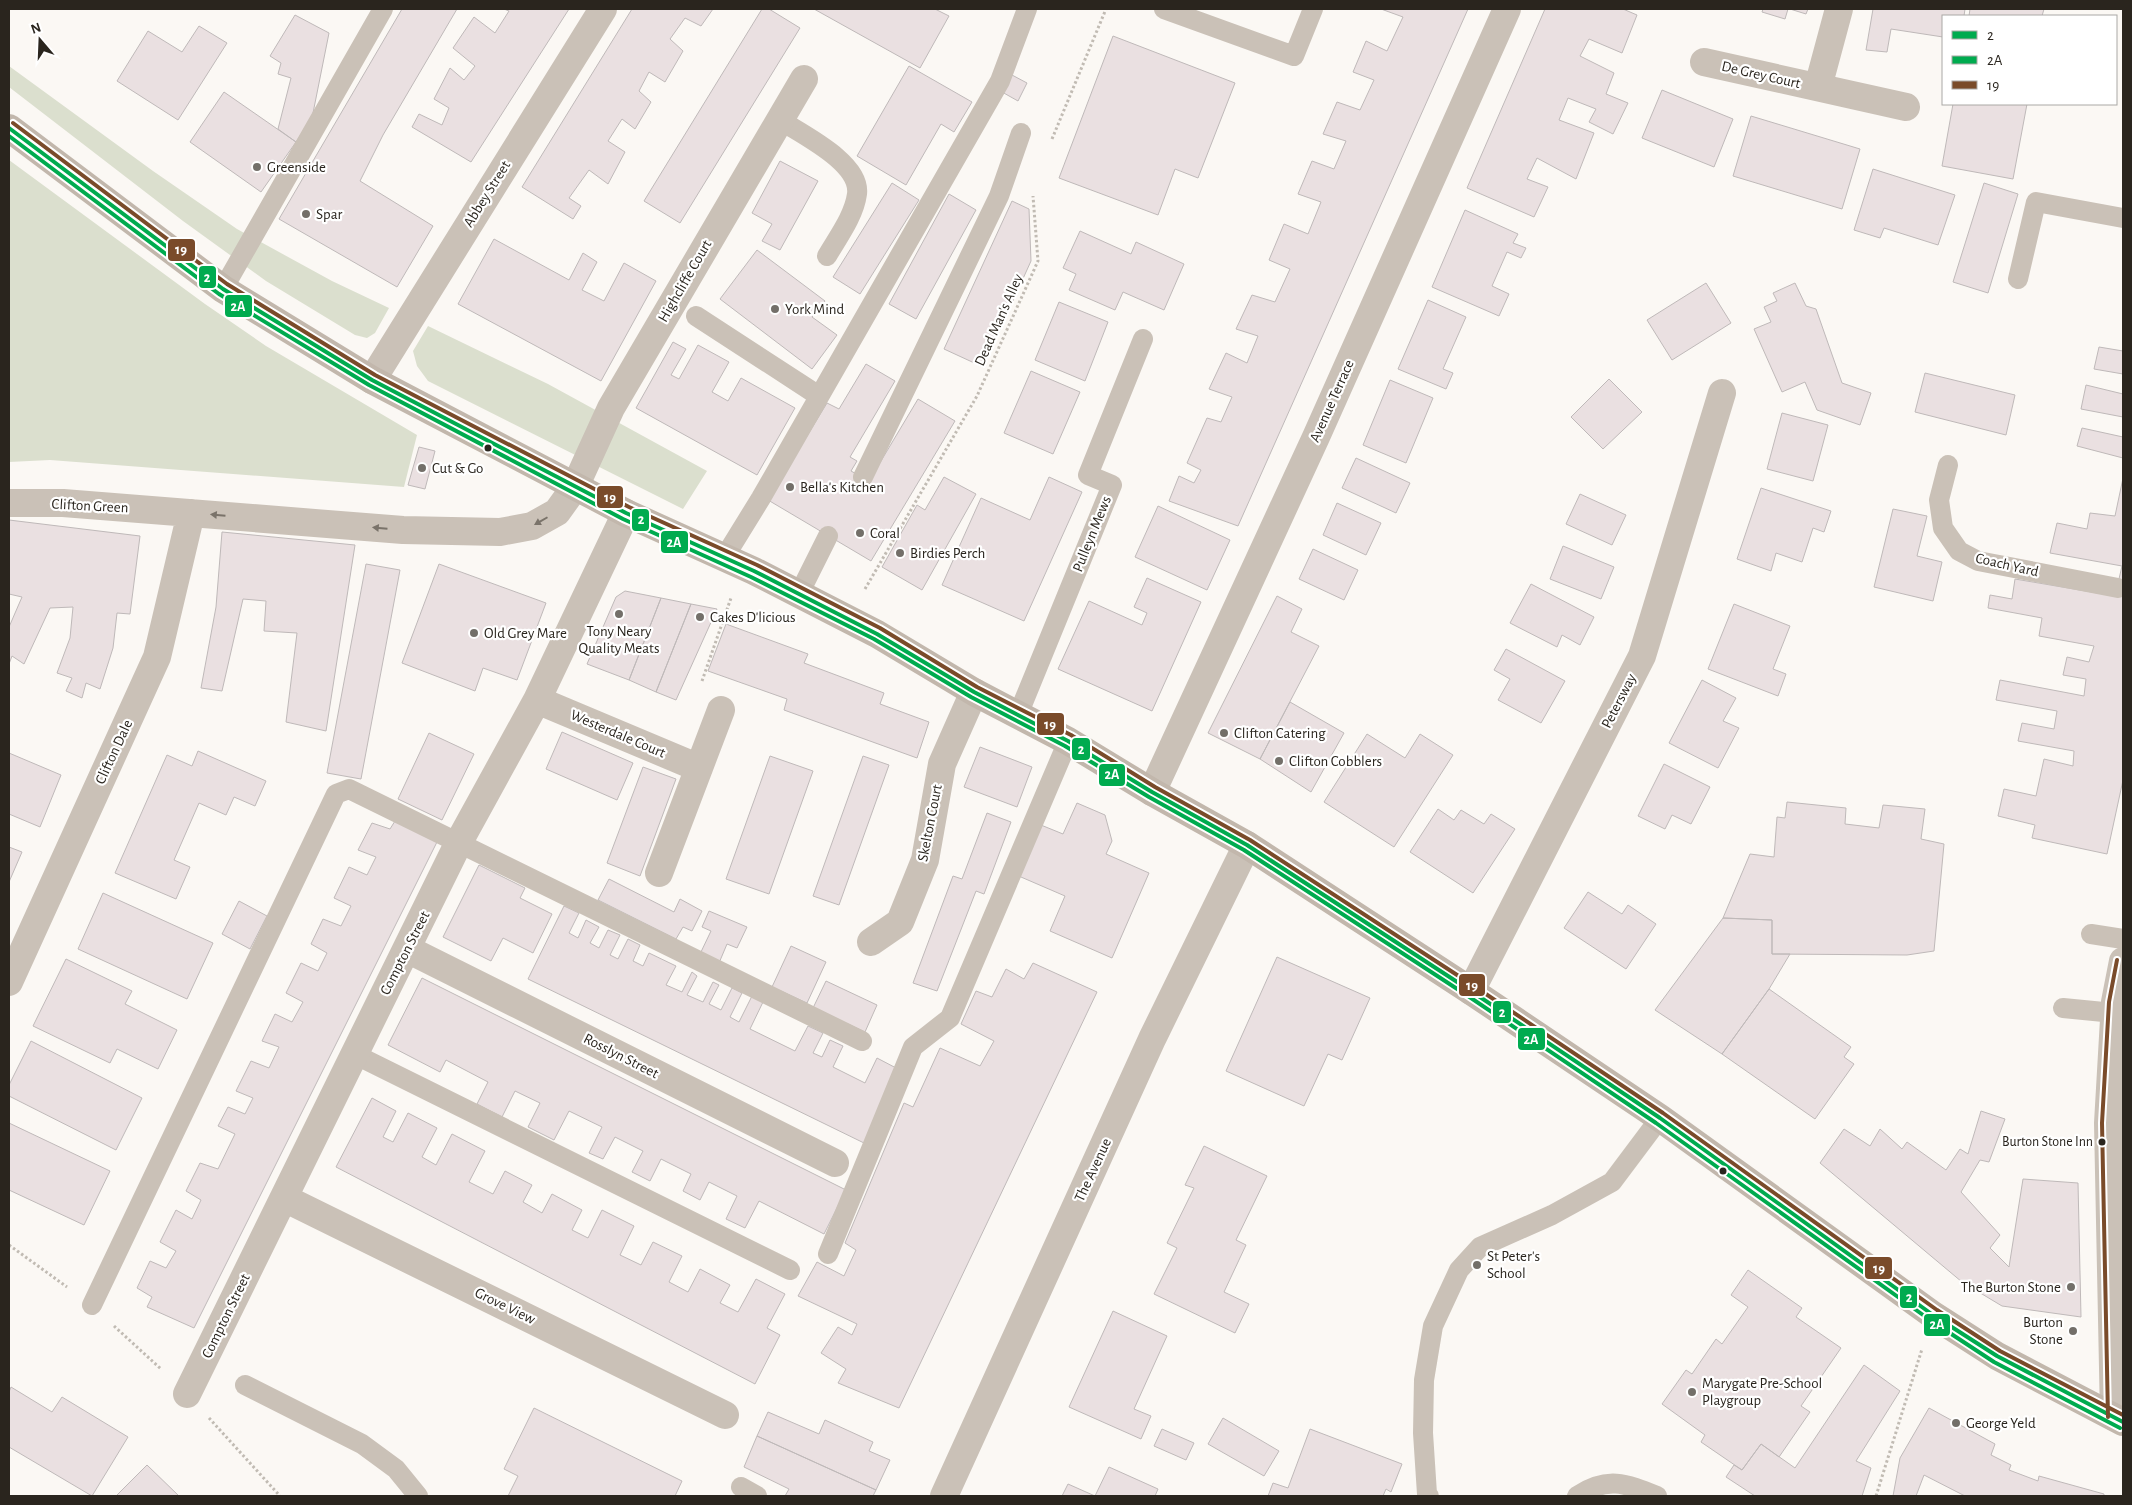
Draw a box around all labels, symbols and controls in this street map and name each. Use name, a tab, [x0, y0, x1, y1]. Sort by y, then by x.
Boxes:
north arrow	[15, 15, 65, 65]
legend	[1942, 15, 2117, 105]
text: N	[29, 20, 43, 37]
text: 2	[1987, 28, 1994, 43]
text: 2A	[1987, 53, 2003, 68]
street label: De Grey Court	[1720, 59, 1802, 91]
text: 19	[1987, 78, 1999, 93]
street label: Abbey Street	[461, 158, 513, 230]
place label: Greenside	[267, 160, 326, 175]
marker: Greenside	[251, 161, 263, 173]
place label: Spar	[316, 207, 342, 222]
marker: Spar	[300, 208, 312, 220]
street label: Highcliffe Court	[655, 237, 715, 325]
line badge: 19	[167, 238, 196, 262]
text: 19	[175, 243, 187, 257]
line badge: 2	[198, 265, 217, 289]
text: 2	[204, 271, 211, 285]
street label: Dead Man's Alley	[972, 271, 1026, 368]
line badge: 2A	[224, 294, 253, 318]
text: 2A	[231, 300, 246, 314]
place label: York Mind	[785, 302, 845, 317]
marker: York Mind	[769, 303, 781, 315]
street label: Avenue Terrace	[1307, 357, 1357, 445]
unlabelled marker	[483, 443, 493, 453]
place label: Cut & Go	[432, 461, 483, 476]
marker: Cut & Go	[416, 462, 428, 474]
place label: Bella's Kitchen	[800, 480, 884, 495]
marker: Bella's Kitchen	[784, 481, 796, 493]
line badge: 19	[596, 485, 624, 509]
text: 19	[604, 491, 616, 505]
street label: Pulleyn Mews	[1070, 494, 1114, 574]
street label: Clifton Green	[51, 496, 129, 516]
line badge: 2	[631, 508, 650, 532]
one-way arrow	[210, 510, 226, 518]
text: 2	[638, 513, 645, 527]
one-way arrow	[533, 517, 548, 525]
one-way arrow	[372, 524, 388, 532]
place label: Coral	[870, 526, 900, 541]
marker: Coral	[854, 527, 866, 539]
line badge: 2A	[660, 530, 689, 554]
text: 2A	[667, 536, 682, 550]
place label: Birdies Perch	[910, 546, 985, 561]
marker: Birdies Perch	[894, 547, 906, 559]
street label: Coach Yard	[1974, 550, 2040, 580]
marker: Tony Neary Quality Meats	[613, 608, 625, 620]
place label: Cakes D'licious	[710, 610, 796, 625]
marker: Cakes D'licious	[694, 611, 706, 623]
place label: Tony Neary Quality Meats	[579, 624, 659, 656]
place label: Old Grey Mare	[484, 626, 567, 641]
marker: Old Grey Mare	[468, 627, 480, 639]
street label: Petersway	[1599, 671, 1639, 731]
street label: Westerdale Court	[568, 707, 668, 761]
line badge: 19	[1036, 712, 1065, 736]
street label: Clifton Dale	[93, 717, 135, 786]
text: 19	[1044, 718, 1056, 732]
place label: Clifton Catering	[1234, 726, 1326, 741]
marker: Clifton Catering	[1218, 727, 1230, 739]
line badge: 2	[1071, 737, 1091, 761]
text: 2	[1078, 743, 1085, 757]
place label: Clifton Cobblers	[1289, 754, 1382, 769]
marker: Clifton Cobblers	[1273, 755, 1285, 767]
line badge: 2A	[1098, 763, 1126, 787]
text: 2A	[1105, 768, 1120, 782]
street label: Skelton Court	[915, 783, 945, 863]
street label: Compton Street	[378, 909, 433, 997]
line badge: 19	[1458, 973, 1486, 997]
text: 19	[1466, 979, 1478, 993]
line badge: 2	[1492, 1000, 1512, 1024]
text: 2	[1499, 1006, 1506, 1020]
line badge: 2A	[1517, 1027, 1546, 1051]
street label: Rosslyn Street	[581, 1031, 661, 1081]
text: 2A	[1524, 1033, 1539, 1047]
place label: Burton Stone Inn	[2002, 1135, 2093, 1149]
street label: The Avenue	[1072, 1136, 1114, 1204]
marker: Burton Stone Inn	[2097, 1137, 2107, 1147]
unlabelled marker	[1718, 1166, 1728, 1176]
place label: St Peter's School	[1487, 1249, 1540, 1281]
line badge: 19	[1864, 1256, 1893, 1280]
marker: St Peter's School	[1471, 1259, 1483, 1271]
text: 19	[1873, 1262, 1885, 1276]
street label: Compton Street	[199, 1271, 253, 1360]
place label: The Burton Stone	[1961, 1280, 2061, 1295]
marker: The Burton Stone	[2065, 1281, 2077, 1293]
street label: Grove View	[472, 1285, 538, 1327]
line badge: 2	[1899, 1285, 1918, 1309]
text: 2	[1906, 1291, 1913, 1305]
line badge: 2A	[1923, 1313, 1951, 1337]
place label: Burton Stone	[2023, 1315, 2063, 1347]
text: 2A	[1930, 1318, 1945, 1332]
marker: Burton Stone	[2067, 1325, 2079, 1337]
place label: Marygate Pre-School Playgroup	[1702, 1376, 1822, 1408]
marker: Marygate Pre-School Playgroup	[1686, 1386, 1698, 1398]
place label: George Yeld	[1966, 1416, 2036, 1431]
marker: George Yeld	[1950, 1417, 1962, 1429]

